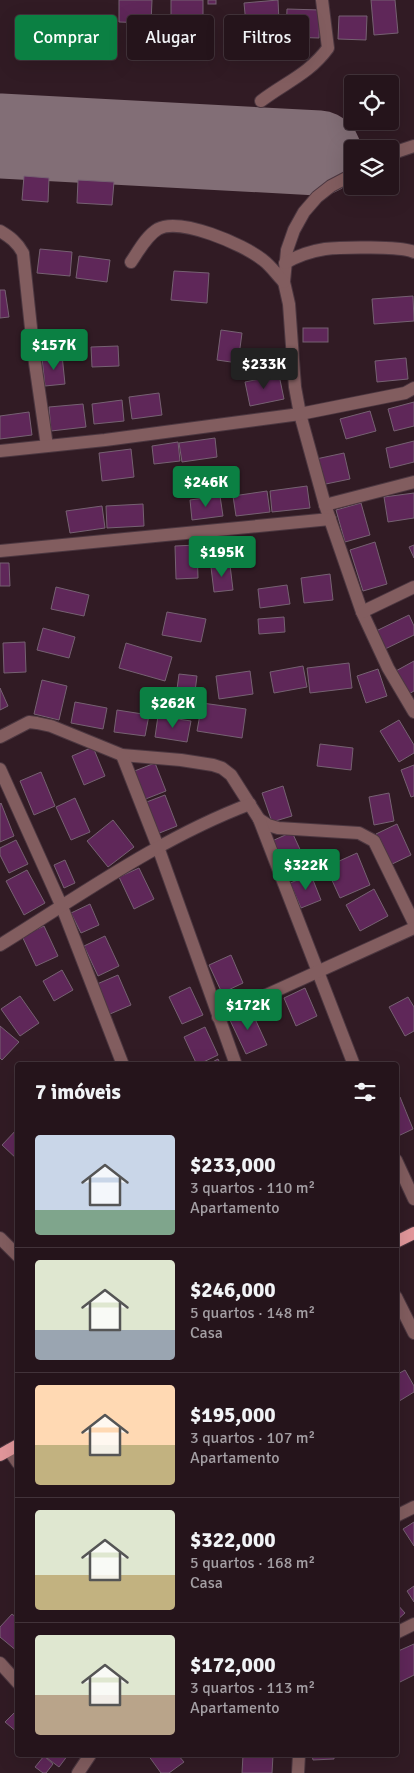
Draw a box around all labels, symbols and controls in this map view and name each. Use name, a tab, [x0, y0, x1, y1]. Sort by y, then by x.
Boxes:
chip: Comprar	[15, 15, 117, 60]
chip: Alugar	[127, 15, 214, 60]
chip: Filtros	[224, 15, 309, 60]
map controls	[344, 75, 399, 195]
button: locate	[344, 75, 399, 130]
button: layers	[344, 140, 399, 195]
pin: $157K	[19, 328, 89, 371]
text: $157K	[32, 335, 76, 355]
pin: $233K	[229, 348, 299, 390]
text: $233K	[242, 354, 286, 374]
pin: $246K	[171, 466, 241, 508]
text: $246K	[184, 472, 228, 492]
pin: $195K	[187, 536, 257, 578]
text: $195K	[200, 542, 244, 562]
pin: $262K	[138, 686, 208, 729]
text: $262K	[151, 693, 195, 713]
pin: $322K	[271, 848, 341, 891]
text: $322K	[284, 855, 328, 875]
pin: $172K	[213, 988, 283, 1031]
text: $172K	[226, 995, 270, 1015]
icon: filters	[351, 1078, 379, 1106]
text: 7 imóveis	[35, 1079, 121, 1105]
text: $233,000	[190, 1152, 276, 1178]
icon: home	[75, 1155, 135, 1215]
text: 3 quartos · 110 m²	[190, 1178, 315, 1198]
text: Apartamento	[190, 1198, 280, 1218]
text: $246,000	[190, 1277, 276, 1303]
icon: home	[75, 1280, 135, 1340]
text: 5 quartos · 148 m²	[190, 1303, 315, 1323]
text: Casa	[190, 1323, 223, 1343]
text: $195,000	[190, 1402, 276, 1428]
icon: home	[75, 1405, 135, 1465]
text: 3 quartos · 107 m²	[190, 1428, 315, 1448]
text: Apartamento	[190, 1448, 280, 1468]
text: $322,000	[190, 1527, 276, 1553]
icon: home	[75, 1530, 135, 1590]
text: 5 quartos · 168 m²	[190, 1553, 315, 1573]
text: Casa	[190, 1573, 223, 1593]
text: $172,000	[190, 1652, 276, 1678]
icon: home	[75, 1655, 135, 1715]
text: 3 quartos · 113 m²	[190, 1678, 315, 1698]
text: Apartamento	[190, 1698, 280, 1718]

